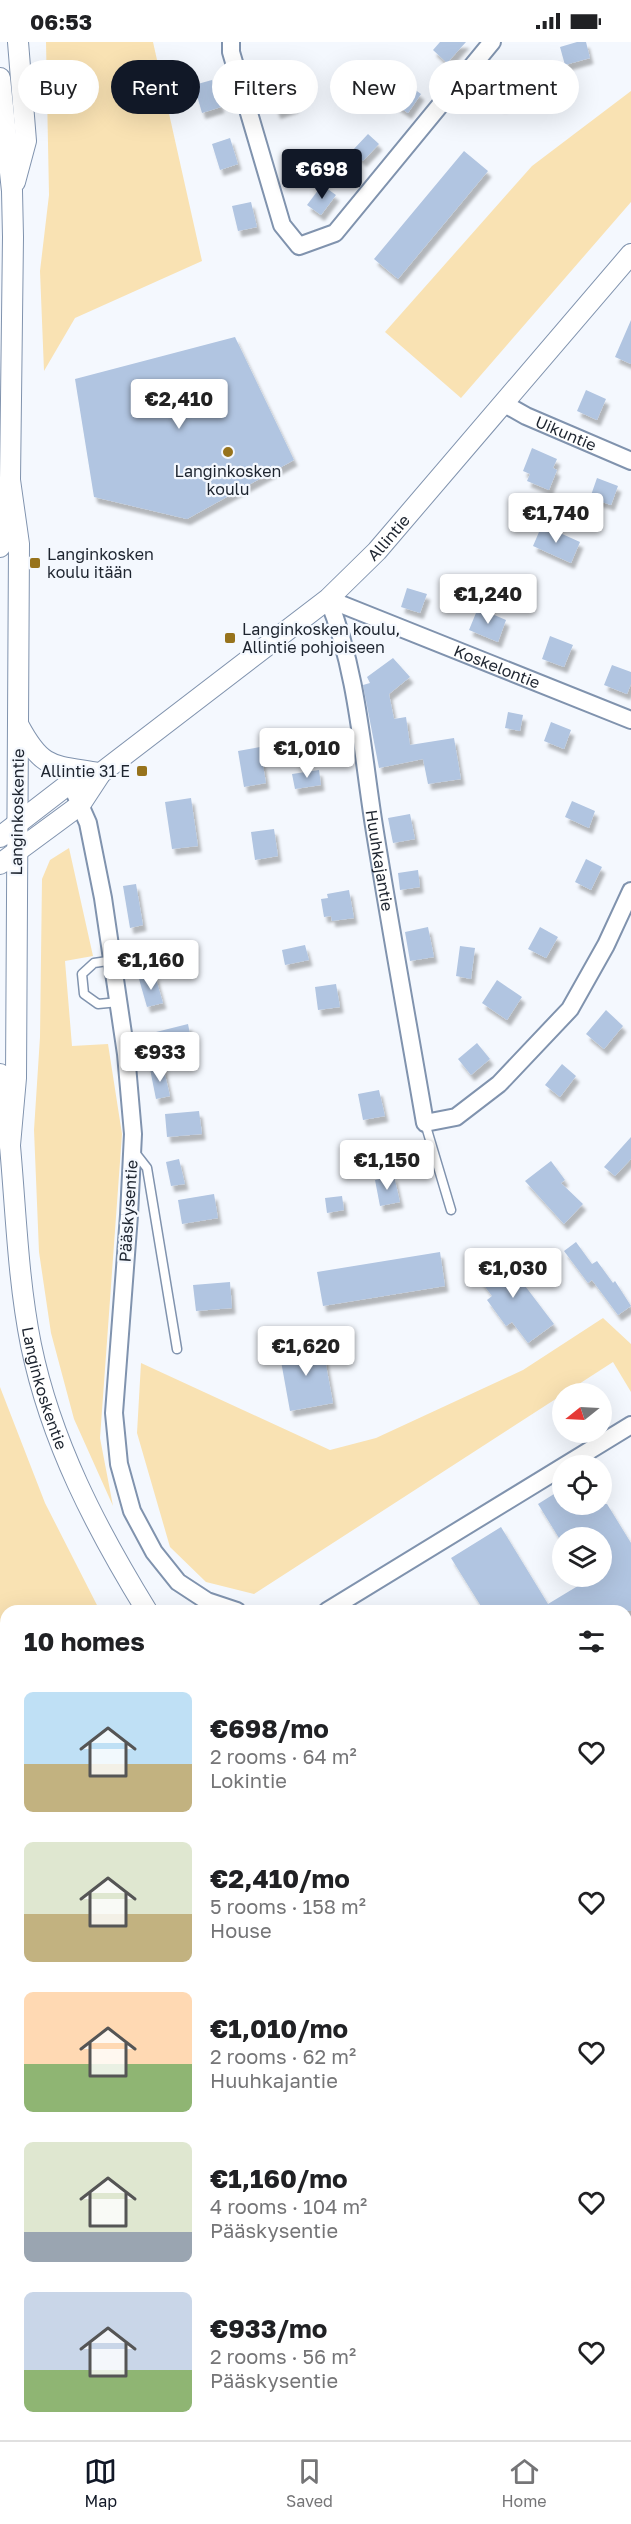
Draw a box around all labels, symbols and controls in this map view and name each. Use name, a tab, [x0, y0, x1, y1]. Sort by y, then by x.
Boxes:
text: 06:53	[30, 8, 92, 35]
chip: Buy	[18, 60, 99, 114]
chip: Rent	[111, 60, 200, 114]
chip: Filters	[212, 60, 318, 114]
chip: New	[330, 60, 417, 114]
chip: Apartment	[429, 60, 579, 114]
pin: €698	[286, 149, 358, 200]
text: €698	[296, 156, 348, 180]
pin: €2,410	[130, 379, 228, 430]
text: €2,410	[145, 386, 213, 410]
street label: Uikuntie	[533, 411, 600, 455]
marker: Langinkosken koulu	[221, 445, 235, 459]
place label: Langinkosken koulu	[175, 461, 281, 499]
pin: €1,740	[507, 493, 605, 544]
text: €1,740	[522, 500, 590, 524]
street label: Allintie	[363, 510, 414, 565]
place label: Langinkosken koulu itään	[47, 544, 154, 582]
marker: Langinkosken koulu itään	[28, 556, 42, 570]
pin: €1,240	[439, 574, 537, 625]
text: €1,240	[454, 581, 522, 605]
place label: Langinkosken koulu, Allintie pohjoiseen	[242, 619, 400, 657]
marker: Langinkosken koulu, Allintie pohjoiseen	[223, 631, 237, 645]
street label: Koskelontie	[451, 640, 543, 693]
pin: €1,010	[258, 728, 356, 779]
text: €1,010	[273, 735, 341, 759]
street label: Langinkoskentie	[6, 749, 28, 875]
place label: Allintie 31 E	[41, 761, 130, 781]
marker: Allintie 31 E	[135, 764, 149, 778]
street label: Huuhkajantie	[362, 808, 398, 913]
pin: €1,160	[102, 940, 200, 991]
text: €1,160	[118, 947, 184, 971]
pin: €933	[124, 1032, 196, 1083]
text: €933	[134, 1039, 186, 1063]
pin: €1,150	[338, 1140, 436, 1191]
text: €1,150	[354, 1147, 420, 1171]
street label: Pääskysentie	[114, 1159, 142, 1263]
pin: €1,030	[464, 1248, 562, 1299]
text: €1,030	[479, 1255, 548, 1279]
street label: Langinkoskentie	[18, 1325, 72, 1452]
pin: €1,620	[257, 1326, 355, 1377]
text: €1,620	[272, 1333, 340, 1357]
north arrow	[552, 1383, 612, 1443]
map controls	[552, 1383, 612, 1587]
button: locate	[552, 1455, 612, 1515]
button: layers	[552, 1527, 612, 1587]
icon: filters	[575, 1625, 608, 1658]
text: 10 homes	[24, 1626, 145, 1657]
text: €698/mo	[210, 1713, 329, 1744]
icon: home	[72, 1716, 144, 1788]
icon: heart	[575, 1736, 608, 1769]
text: 2 rooms · 64 m²	[210, 1744, 357, 1768]
text: Lokintie	[210, 1768, 287, 1792]
text: €2,410/mo	[210, 1863, 350, 1894]
icon: home	[72, 1866, 144, 1938]
icon: heart	[575, 1886, 608, 1919]
text: 5 rooms · 158 m²	[210, 1894, 366, 1918]
text: House	[210, 1918, 272, 1942]
text: €1,010/mo	[210, 2013, 348, 2044]
icon: home	[72, 2016, 144, 2088]
icon: heart	[575, 2036, 608, 2069]
text: 2 rooms · 62 m²	[210, 2044, 356, 2068]
text: Huuhkajantie	[210, 2068, 338, 2092]
text: €1,160/mo	[210, 2163, 348, 2194]
icon: home	[72, 2166, 144, 2238]
icon: heart	[575, 2186, 608, 2219]
text: 4 rooms · 104 m²	[210, 2194, 367, 2218]
text: Pääskysentie	[210, 2218, 338, 2242]
text: €933/mo	[210, 2313, 327, 2344]
icon: home	[72, 2316, 144, 2388]
icon: heart	[575, 2336, 608, 2369]
text: 2 rooms · 56 m²	[210, 2344, 356, 2368]
text: Pääskysentie	[210, 2368, 338, 2392]
tab: Map	[84, 2455, 117, 2511]
tab: Saved	[286, 2455, 333, 2511]
tab: Home	[501, 2455, 547, 2511]

